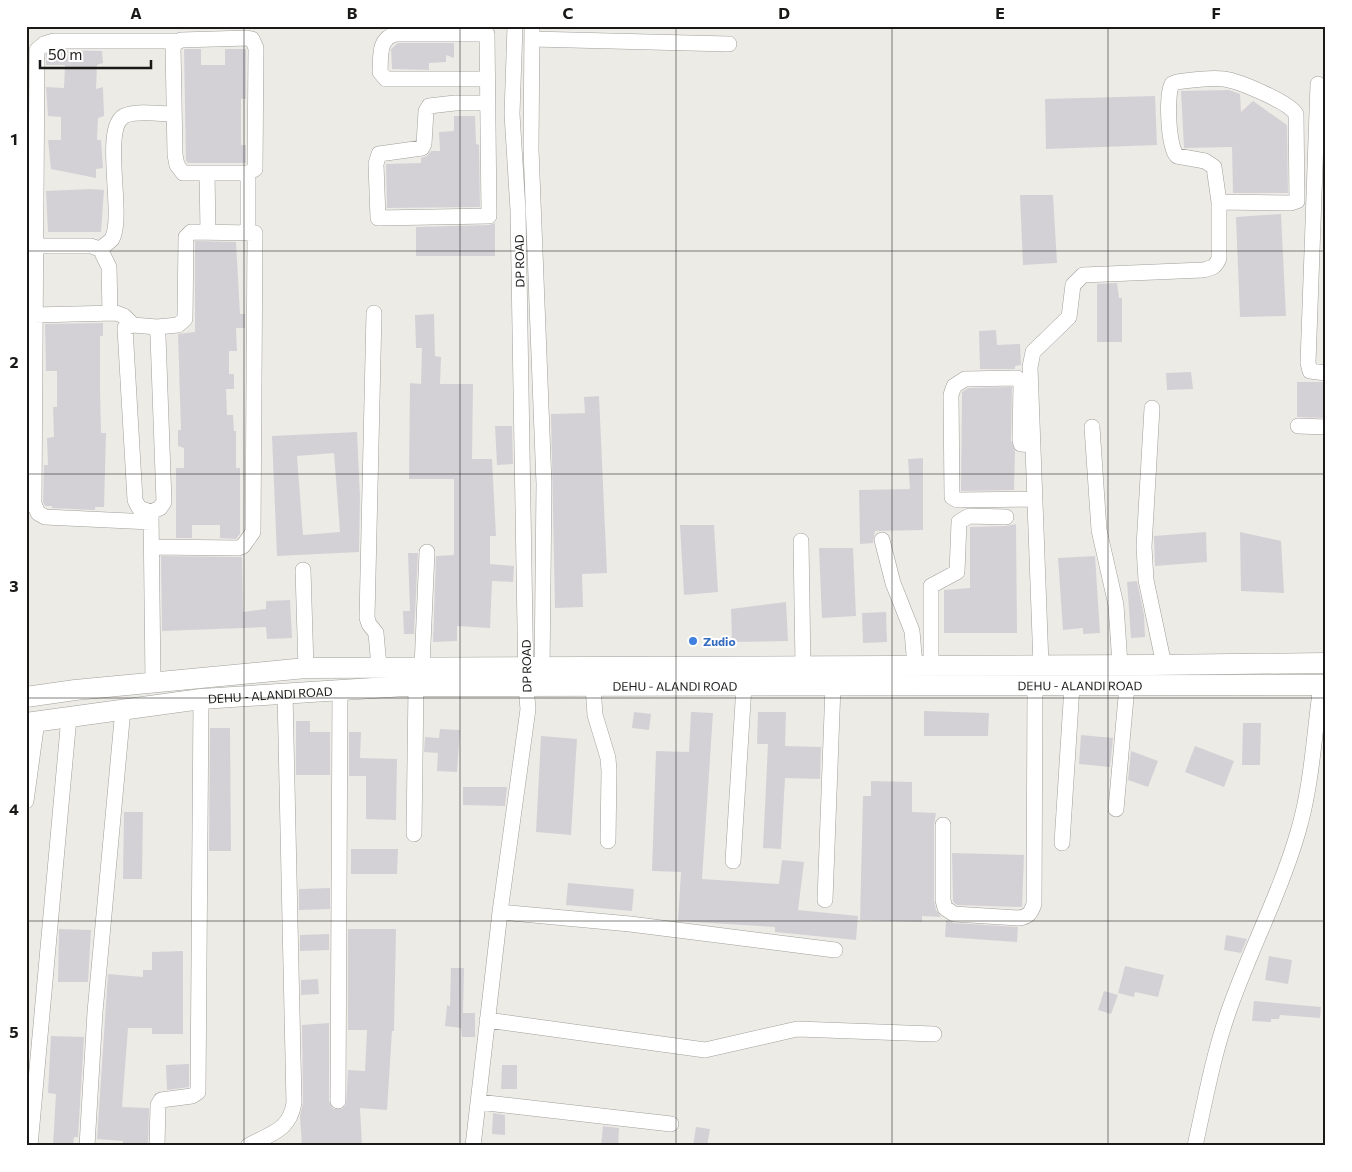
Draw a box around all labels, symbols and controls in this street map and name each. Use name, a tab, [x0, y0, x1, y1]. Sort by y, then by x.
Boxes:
text: A	[130, 3, 142, 22]
text: B	[347, 3, 358, 22]
text: C	[563, 3, 574, 22]
text: D	[778, 3, 790, 22]
text: E	[995, 3, 1005, 22]
text: F	[1211, 3, 1221, 22]
scale bar	[40, 38, 151, 70]
text: 50 m	[48, 45, 82, 63]
text: 1	[10, 129, 18, 148]
street label: DP ROAD	[512, 234, 526, 288]
text: 2	[9, 352, 19, 371]
text: 3	[9, 576, 19, 595]
place label: Zudio	[703, 634, 736, 648]
marker: Zudio	[687, 635, 699, 647]
street label: DP ROAD	[519, 639, 533, 693]
street label: DEHU - ALANDI ROAD	[1017, 678, 1143, 692]
street label: DEHU - ALANDI ROAD	[612, 679, 738, 693]
street label: DEHU - ALANDI ROAD	[207, 684, 333, 706]
text: 4	[9, 799, 19, 818]
text: 5	[9, 1022, 19, 1041]

